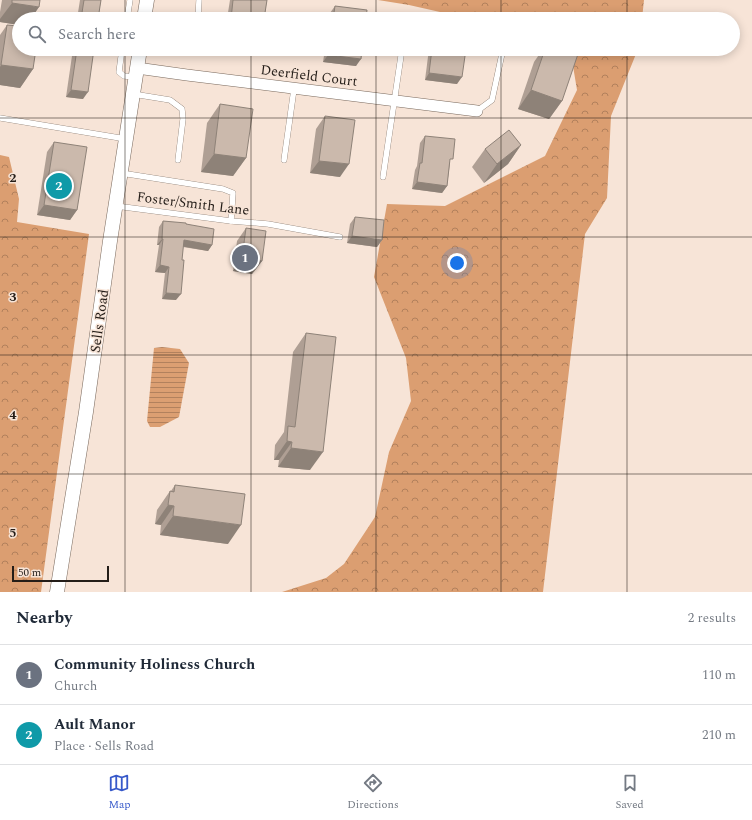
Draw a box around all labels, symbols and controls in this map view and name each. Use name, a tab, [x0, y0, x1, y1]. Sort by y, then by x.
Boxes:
search box	[12, 12, 740, 56]
icon: search	[26, 23, 48, 45]
text: Search here	[58, 23, 136, 46]
street label: Deerfield Court	[259, 59, 359, 92]
text: 2	[9, 168, 17, 188]
pin: 2	[46, 171, 72, 201]
street label: Foster/Smith Lane	[135, 186, 251, 221]
pin: 1	[232, 243, 258, 273]
your location	[447, 253, 467, 273]
text: 3	[9, 287, 17, 307]
street label: Sells Road	[85, 288, 114, 354]
text: 4	[9, 405, 17, 425]
text: 5	[9, 523, 17, 543]
scale bar	[12, 564, 109, 583]
text: 50 m	[18, 564, 41, 581]
text: Nearby	[16, 605, 72, 631]
text: 2 results	[688, 608, 736, 628]
text: Community Holiness Church	[54, 653, 255, 676]
text: 1	[25, 665, 33, 685]
text: 110 m	[702, 665, 736, 685]
text: Church	[54, 676, 97, 696]
text: Ault Manor	[54, 713, 135, 736]
text: 2	[25, 725, 33, 745]
text: 210 m	[702, 725, 736, 745]
text: Place · Sells Road	[54, 736, 154, 756]
tab: Map	[108, 772, 131, 813]
tab: Directions	[347, 772, 399, 813]
tab: Saved	[615, 772, 644, 813]

